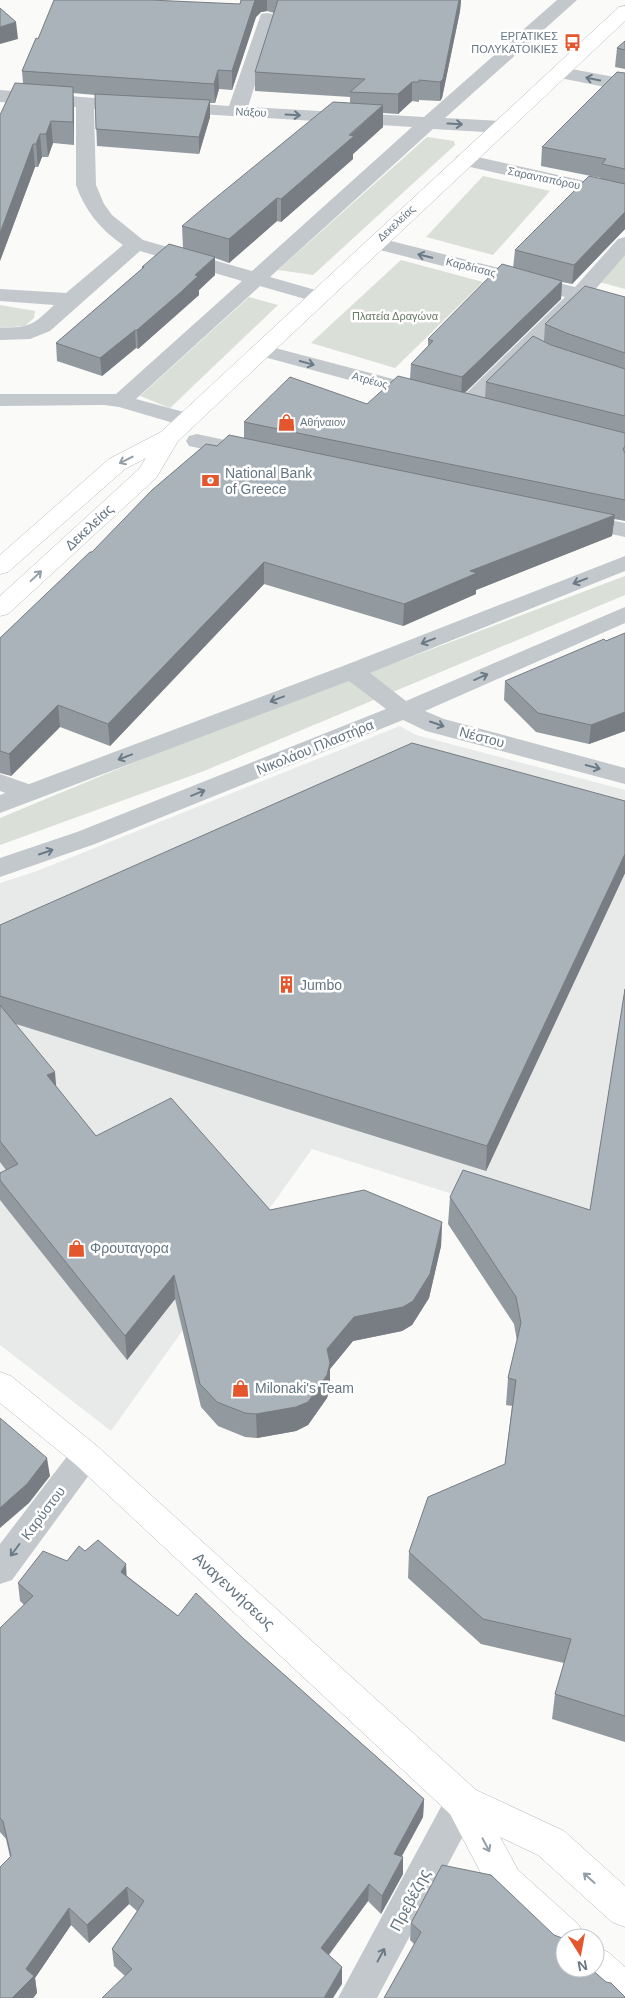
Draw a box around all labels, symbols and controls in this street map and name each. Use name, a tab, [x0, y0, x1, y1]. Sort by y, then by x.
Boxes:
place label: ΕΡΓΑΤΙΚΕΣ ΠΟΛΥΚΑΤΟΙΚΙΕΣ	[471, 30, 558, 55]
bus stop icon: ΕΡΓΑΤΙΚΕΣ ΠΟΛΥΚΑΤΟΙΚΙΕΣ	[562, 32, 582, 52]
one-way arrow	[585, 73, 601, 83]
street label: Νάξου	[235, 105, 267, 119]
one-way arrow	[285, 110, 301, 119]
one-way arrow	[447, 120, 463, 129]
street label: Σαρανταπόρου	[507, 164, 581, 192]
street label: Δεκελείας	[375, 203, 417, 243]
one-way arrow	[418, 250, 434, 260]
street label: Καρδίτσας	[445, 255, 497, 279]
park label: Πλατεία Δραγώνα	[352, 310, 439, 322]
one-way arrow	[299, 359, 315, 368]
street label: Ατρέως	[351, 369, 389, 391]
shop icon: Αθήναιον	[276, 412, 296, 432]
place label: Αθήναιον	[300, 416, 346, 428]
one-way arrow	[119, 456, 134, 465]
place label: National Bank of Greece	[225, 465, 313, 497]
bank icon: National Bank of Greece	[201, 471, 221, 491]
street label: Δεκελείας	[62, 501, 117, 553]
one-way arrow	[29, 571, 42, 582]
one-way arrow	[572, 577, 588, 586]
one-way arrow	[421, 636, 436, 646]
one-way arrow	[473, 672, 488, 682]
one-way arrow	[270, 695, 285, 704]
street label: Νικολάου Πλαστήρα	[254, 716, 376, 778]
one-way arrow	[428, 720, 444, 730]
street label: Νέστου	[458, 723, 506, 751]
one-way arrow	[118, 753, 133, 762]
one-way arrow	[585, 763, 601, 772]
one-way arrow	[190, 788, 205, 797]
one-way arrow	[38, 846, 54, 856]
building icon: Jumbo	[276, 975, 296, 995]
place label: Jumbo	[300, 977, 342, 993]
shop icon: Φρουταγορα	[66, 1238, 86, 1258]
place label: Φρουταγορα	[90, 1240, 169, 1256]
shop icon: Milonaki's Team	[231, 1378, 251, 1398]
place label: Milonaki's Team	[255, 1380, 354, 1396]
street label: Καρύστου	[18, 1483, 68, 1543]
one-way arrow	[10, 1543, 20, 1557]
street label: Αναγεννήσεως	[190, 1549, 278, 1633]
one-way arrow	[482, 1837, 491, 1852]
street label: Πρεβέζης	[387, 1866, 434, 1934]
one-way arrow	[582, 1872, 595, 1884]
north arrow	[555, 1928, 605, 1978]
one-way arrow	[376, 1948, 386, 1963]
text: N	[576, 1957, 589, 1975]

